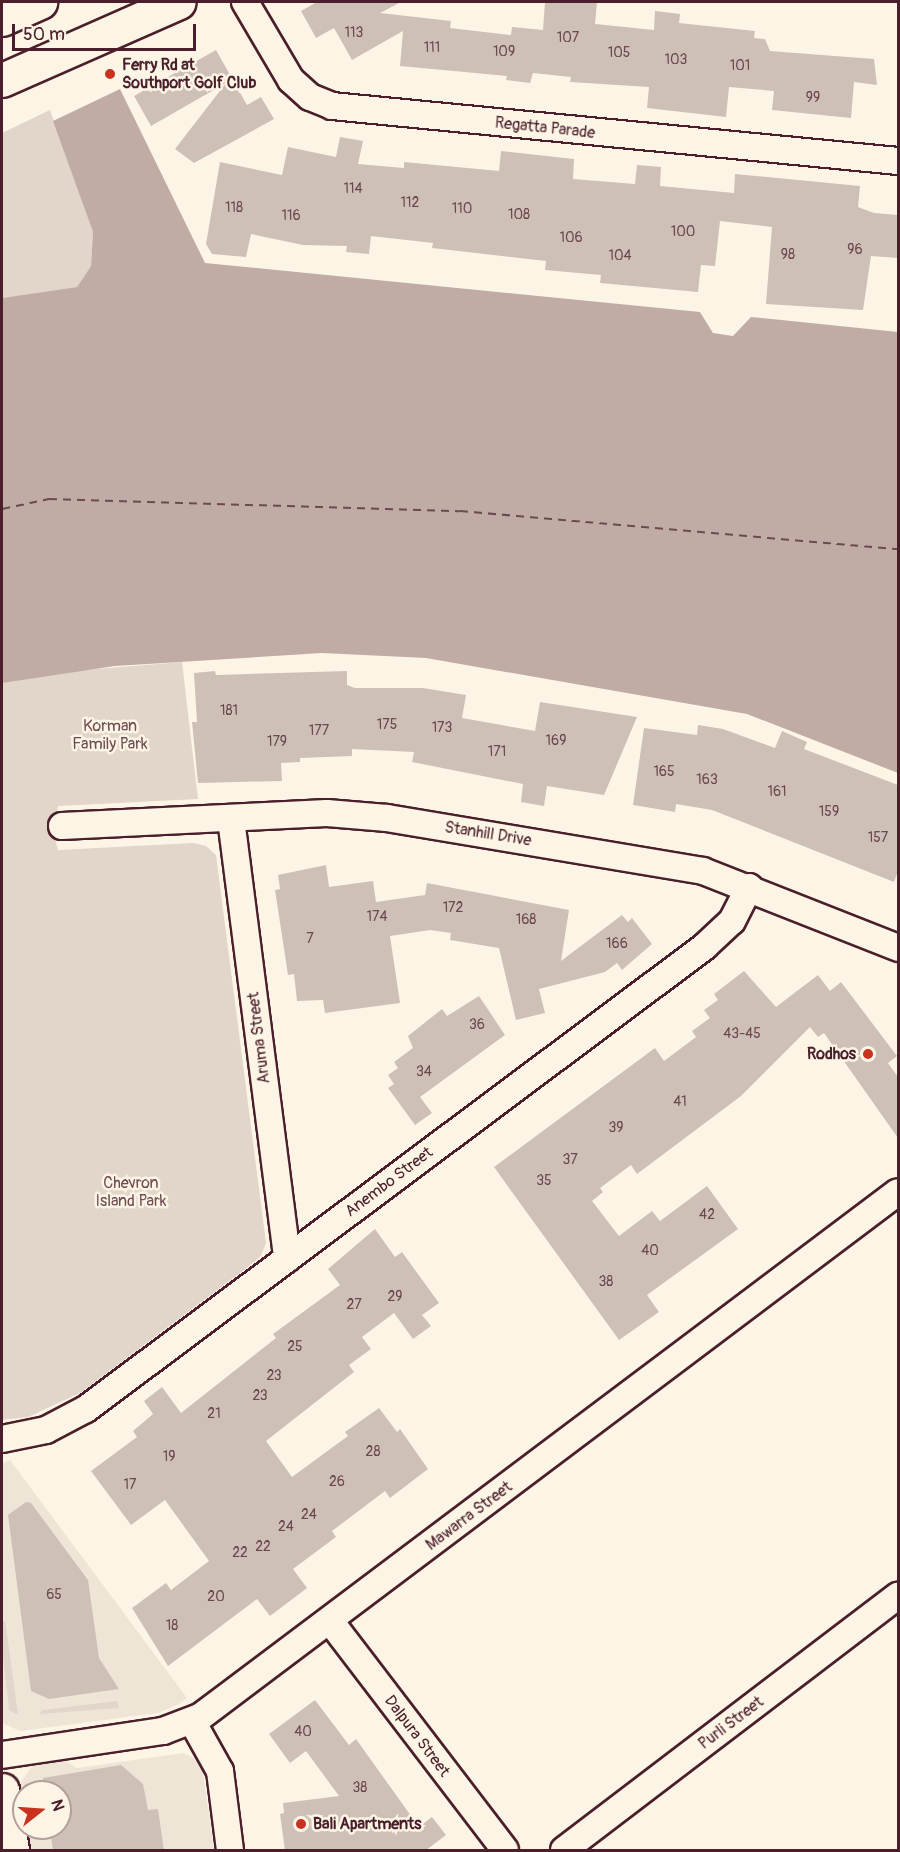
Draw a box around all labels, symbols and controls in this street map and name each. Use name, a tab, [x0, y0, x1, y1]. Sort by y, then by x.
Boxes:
scale bar	[15, 12, 200, 50]
text: 50 m	[23, 23, 65, 46]
house number: 113	[345, 25, 363, 41]
house number: 107	[557, 30, 579, 46]
house number: 111	[424, 40, 440, 56]
house number: 109	[493, 44, 515, 60]
house number: 105	[608, 45, 630, 61]
house number: 103	[665, 52, 687, 68]
place label: Ferry Rd at Southport Golf Club	[122, 55, 256, 93]
house number: 101	[730, 58, 750, 74]
marker: Ferry Rd at Southport Golf Club	[103, 67, 117, 81]
house number: 99	[806, 90, 820, 106]
street label: Regatta Parade	[494, 113, 596, 143]
house number: 114	[343, 181, 363, 197]
house number: 112	[401, 195, 419, 211]
house number: 118	[225, 200, 243, 216]
house number: 110	[452, 201, 472, 217]
house number: 108	[508, 207, 530, 223]
house number: 116	[281, 208, 301, 224]
house number: 100	[671, 224, 695, 240]
house number: 106	[559, 230, 583, 246]
house number: 96	[847, 242, 863, 258]
house number: 98	[781, 247, 795, 263]
house number: 104	[608, 248, 632, 264]
house number: 181	[220, 703, 238, 719]
park label: Korman Family Park	[72, 716, 148, 754]
house number: 175	[377, 717, 397, 733]
house number: 173	[432, 720, 452, 736]
house number: 177	[309, 723, 329, 739]
house number: 169	[546, 733, 566, 749]
house number: 179	[267, 734, 287, 750]
house number: 171	[488, 744, 506, 760]
house number: 165	[653, 764, 675, 780]
house number: 163	[696, 772, 718, 788]
house number: 161	[767, 784, 787, 800]
house number: 159	[819, 804, 839, 820]
street label: Stanhill Drive	[443, 818, 533, 850]
house number: 157	[868, 830, 888, 846]
house number: 172	[443, 900, 463, 916]
house number: 174	[367, 909, 387, 925]
house number: 168	[516, 912, 536, 928]
house number: 7	[306, 931, 314, 947]
house number: 166	[606, 936, 628, 952]
street label: Aruma Street	[244, 991, 274, 1085]
house number: 36	[469, 1017, 485, 1033]
house number: 43-45	[723, 1026, 761, 1042]
place label: Rodhos	[807, 1044, 856, 1064]
marker: Rodhos	[861, 1047, 875, 1061]
house number: 34	[416, 1064, 432, 1080]
house number: 41	[673, 1094, 687, 1110]
house number: 39	[608, 1120, 624, 1136]
street label: Anembo Street	[341, 1143, 437, 1221]
house number: 37	[562, 1152, 578, 1168]
park label: Chevron Island Park	[96, 1173, 166, 1211]
house number: 35	[536, 1173, 552, 1189]
house number: 42	[699, 1207, 715, 1223]
house number: 40	[641, 1243, 659, 1259]
house number: 38	[599, 1274, 613, 1290]
house number: 29	[387, 1289, 403, 1305]
house number: 27	[346, 1297, 362, 1313]
house number: 25	[287, 1339, 303, 1355]
house number: 23	[266, 1368, 282, 1384]
house number: 23	[252, 1388, 268, 1404]
house number: 21	[207, 1406, 221, 1422]
house number: 28	[366, 1444, 380, 1460]
house number: 19	[163, 1449, 175, 1465]
house number: 26	[329, 1474, 345, 1490]
house number: 17	[124, 1477, 136, 1493]
street label: Mawarra Street	[422, 1477, 516, 1555]
house number: 24	[301, 1507, 317, 1523]
house number: 24	[278, 1519, 294, 1535]
house number: 22	[255, 1539, 271, 1555]
house number: 22	[232, 1545, 248, 1561]
house number: 65	[46, 1587, 62, 1603]
house number: 20	[207, 1589, 225, 1605]
house number: 18	[166, 1618, 178, 1634]
street label: Dalpura Street	[380, 1692, 454, 1780]
street label: Purli Street	[695, 1692, 767, 1754]
house number: 40	[294, 1724, 312, 1740]
north arrow	[12, 1780, 72, 1840]
house number: 38	[353, 1780, 367, 1796]
text: N	[46, 1797, 68, 1813]
place label: Bali Apartments	[313, 1814, 421, 1834]
marker: Bali Apartments	[294, 1817, 308, 1831]

